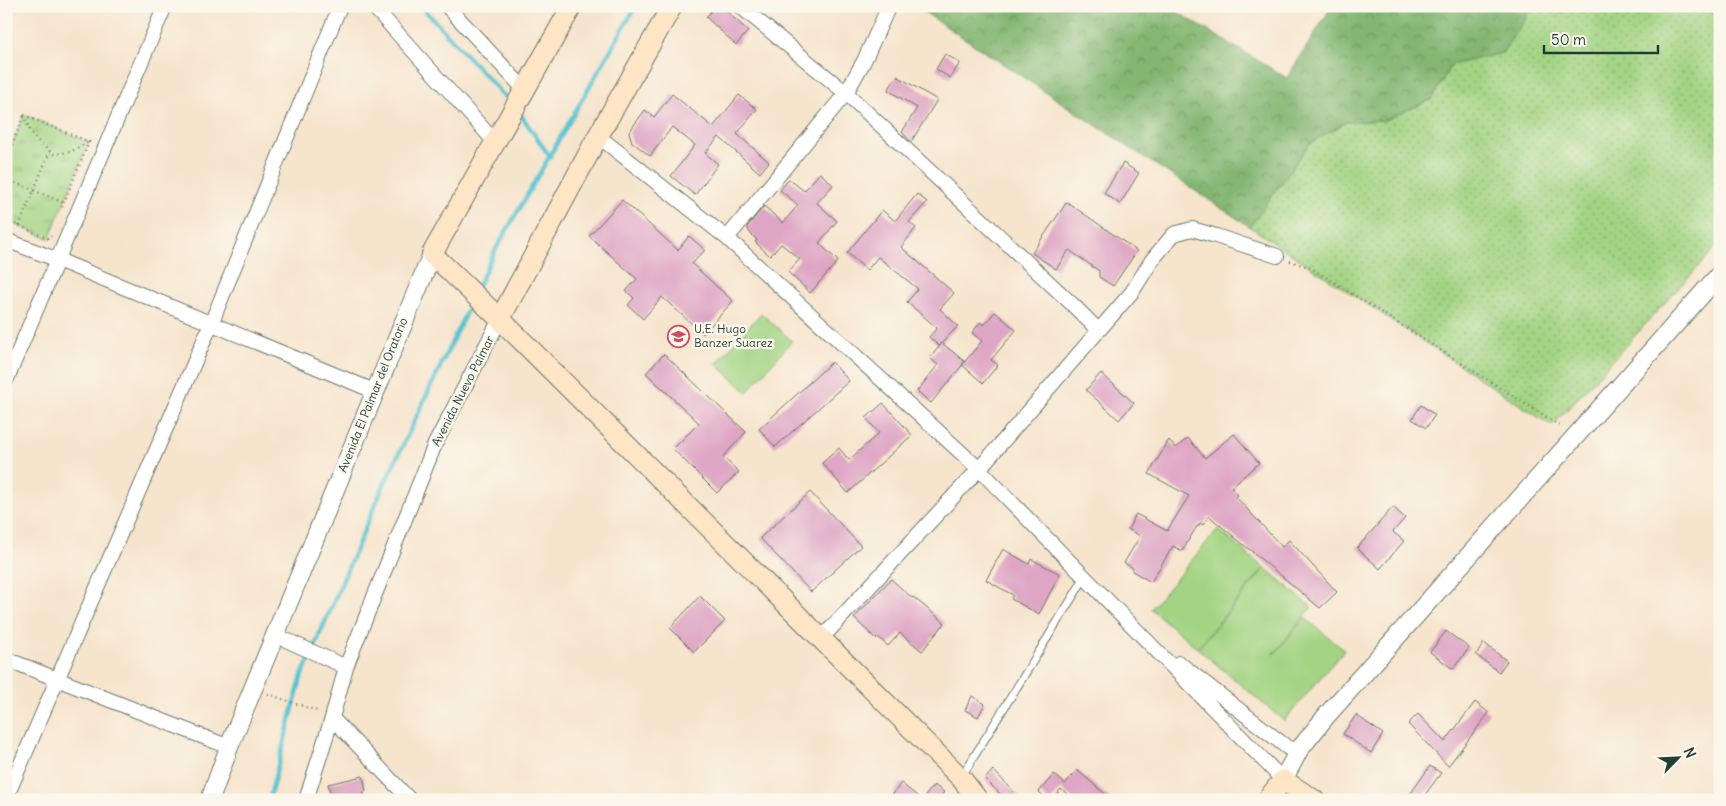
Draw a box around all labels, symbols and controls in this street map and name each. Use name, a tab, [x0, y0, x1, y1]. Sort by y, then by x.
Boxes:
scale bar	[1544, 22, 1657, 54]
text: 50 m	[1551, 30, 1586, 49]
street label: Avenida El Palmar del Oratorio	[335, 315, 411, 474]
place label: U.E. Hugo Banzer Suarez	[694, 321, 773, 350]
school or university icon: U.E. Hugo Banzer Suarez	[666, 324, 690, 348]
street label: Avenida Nuevo Palmar	[428, 333, 497, 449]
north arrow	[1654, 734, 1704, 784]
text: N	[1680, 745, 1700, 761]

